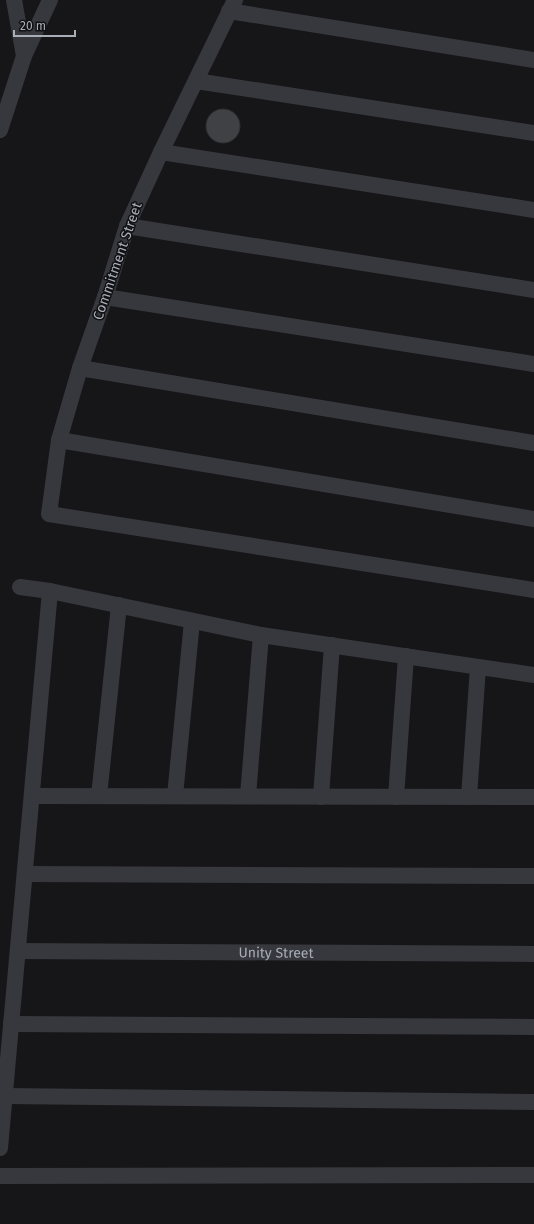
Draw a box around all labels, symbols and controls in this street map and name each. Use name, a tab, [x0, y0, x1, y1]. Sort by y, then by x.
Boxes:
scale bar	[14, 12, 75, 38]
text: 20 m	[20, 19, 46, 33]
street label: Commitment Street	[89, 199, 146, 322]
street label: Unity Street	[238, 944, 315, 962]

